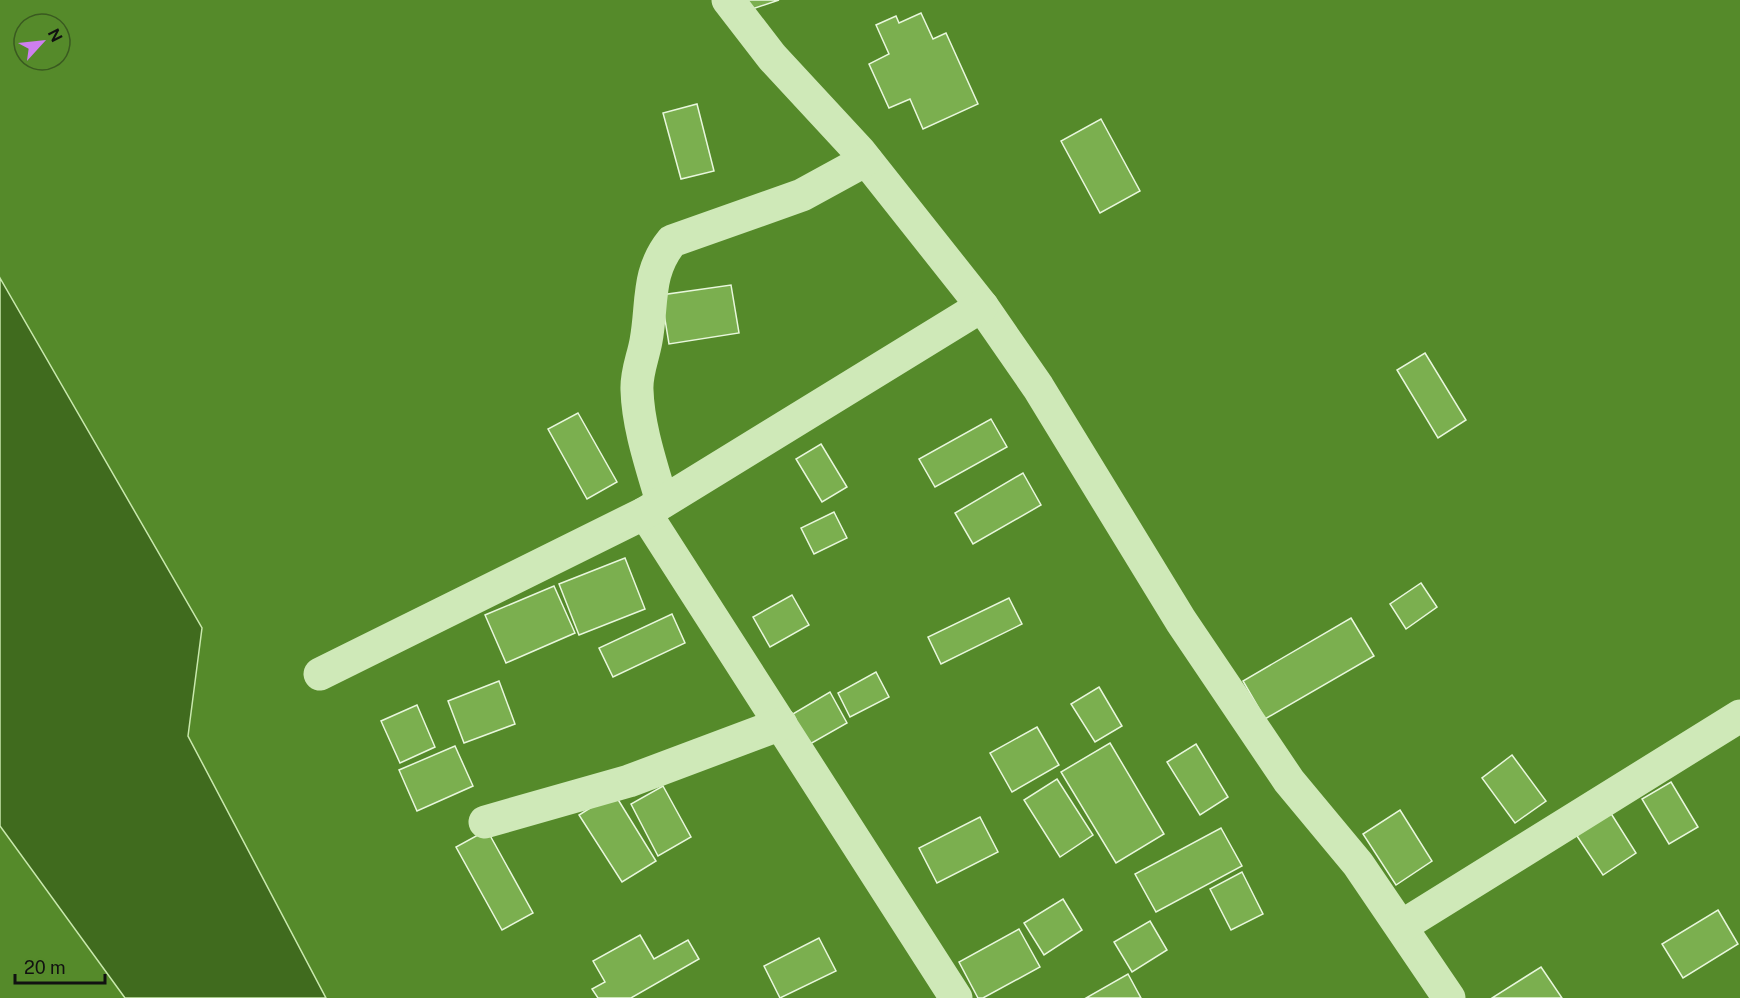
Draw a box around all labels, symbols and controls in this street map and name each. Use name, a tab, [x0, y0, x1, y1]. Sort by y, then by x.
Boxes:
north arrow	[12, 12, 72, 72]
text: N	[44, 26, 66, 45]
scale bar	[15, 947, 105, 985]
text: 20 m	[24, 957, 66, 978]

